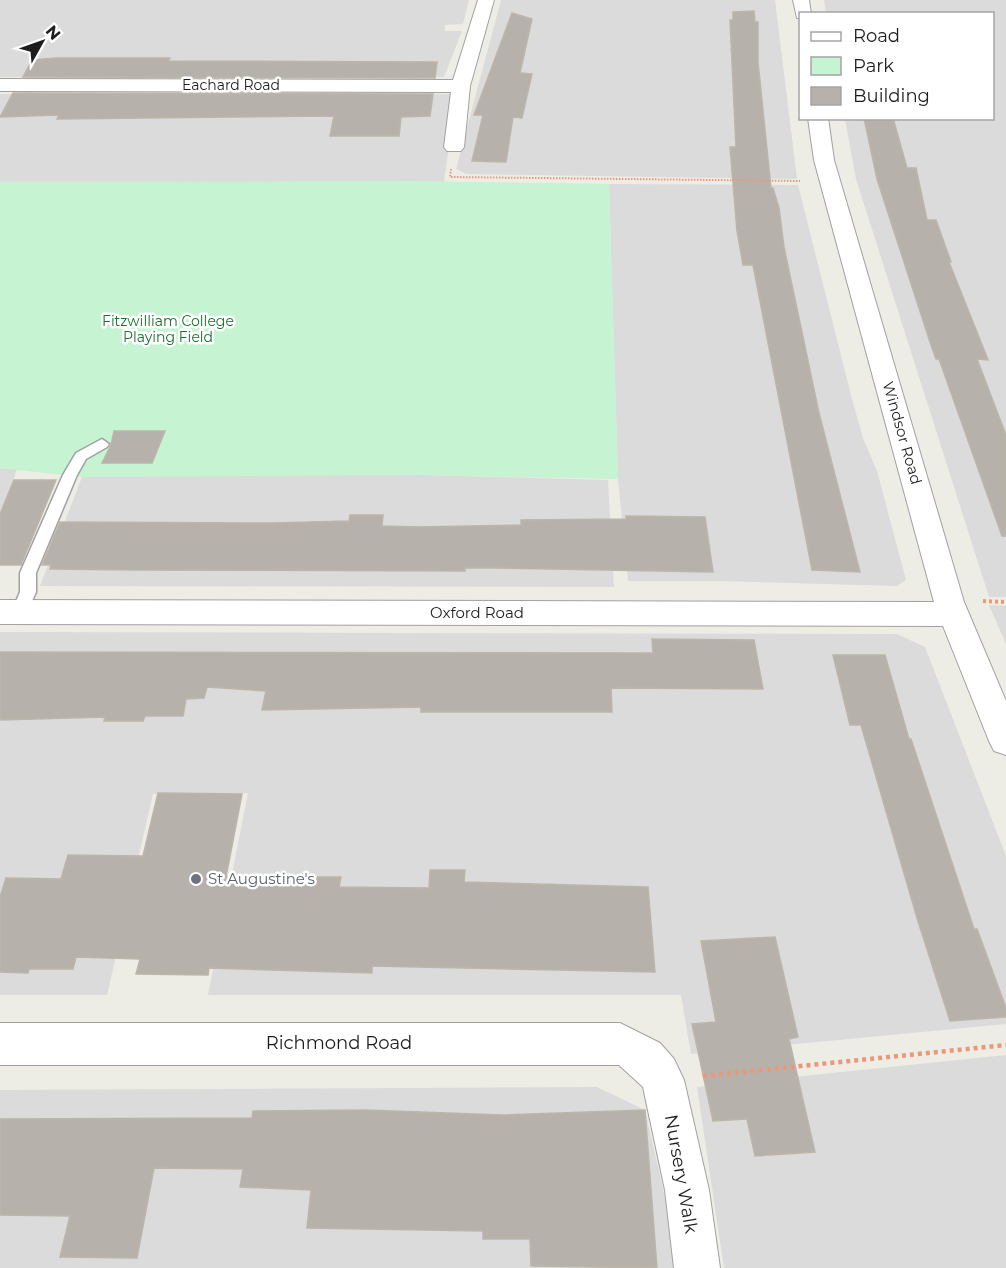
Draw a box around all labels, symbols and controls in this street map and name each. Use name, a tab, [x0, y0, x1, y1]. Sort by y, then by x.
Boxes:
north arrow	[12, 12, 72, 72]
legend	[799, 12, 994, 120]
text: N	[42, 22, 65, 44]
text: Road	[853, 25, 900, 47]
text: Park	[853, 55, 894, 77]
street label: Eachard Road	[182, 76, 280, 94]
text: Building	[853, 85, 930, 107]
park label: Fitzwilliam College Playing Field	[102, 312, 234, 346]
street label: Windsor Road	[879, 379, 926, 487]
street label: Oxford Road	[430, 603, 524, 622]
place label: St Augustine's	[208, 869, 315, 888]
marker: St Augustine's	[189, 872, 203, 886]
street label: Richmond Road	[266, 1032, 412, 1054]
street label: Nursery Walk	[660, 1113, 702, 1235]

